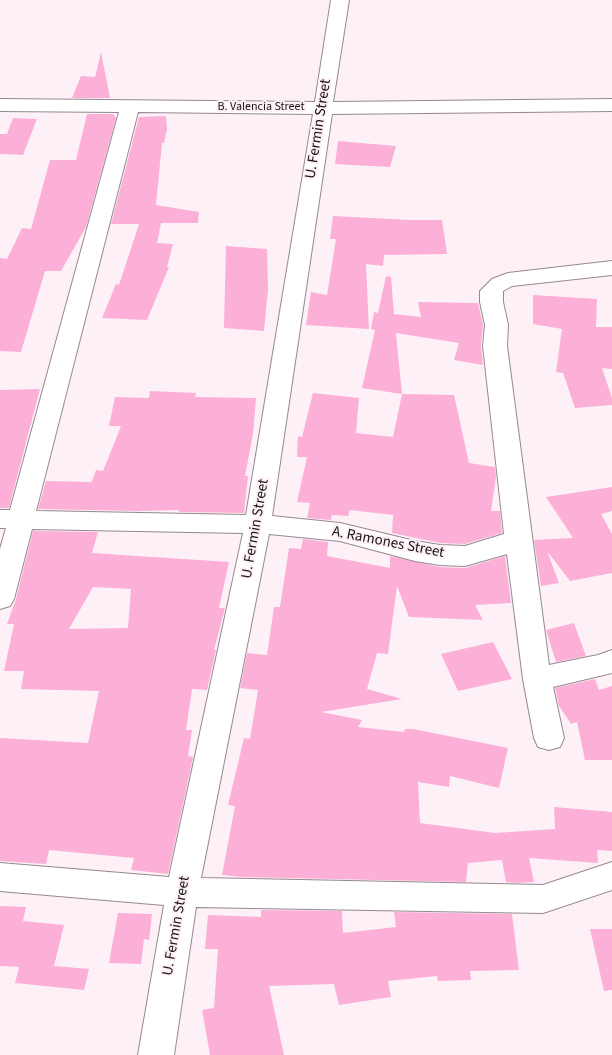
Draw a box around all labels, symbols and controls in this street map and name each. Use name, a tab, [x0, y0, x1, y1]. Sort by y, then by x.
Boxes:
street label: U. Fermin Street	[302, 78, 336, 180]
street label: B. Valencia Street	[218, 100, 304, 114]
street label: U. Fermin Street	[238, 478, 274, 580]
street label: A. Ramones Street	[330, 523, 446, 563]
street label: U. Fermin Street	[159, 875, 195, 977]

